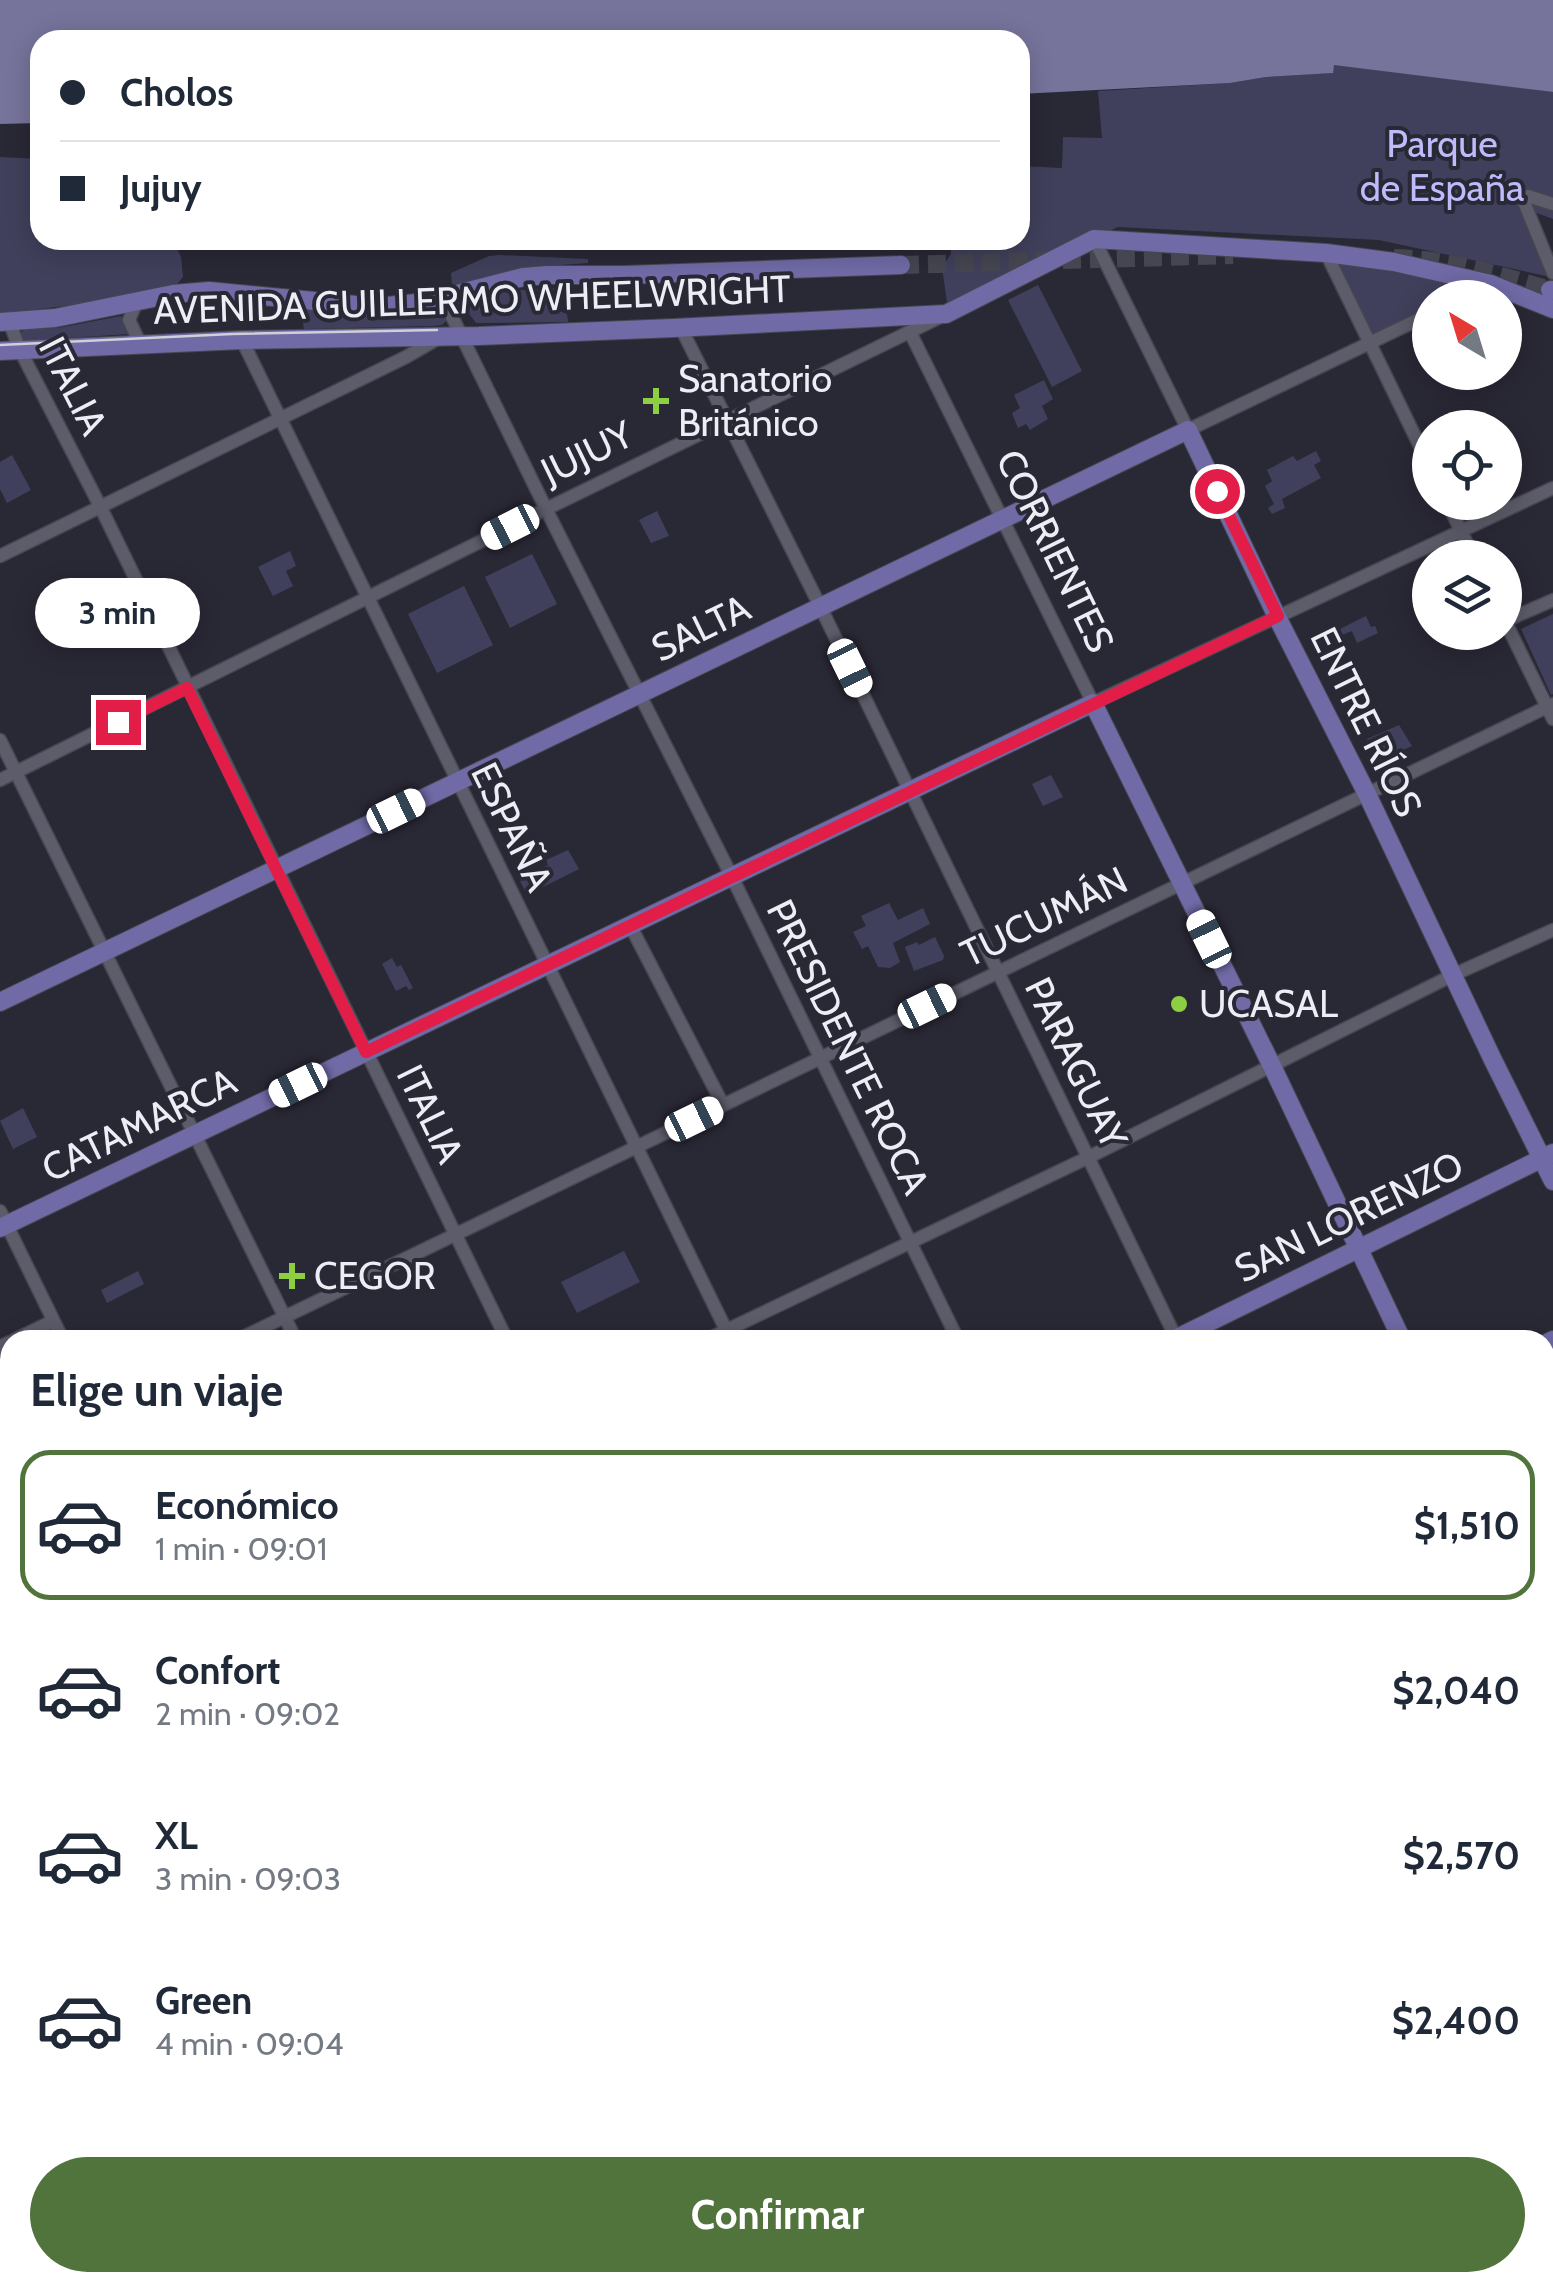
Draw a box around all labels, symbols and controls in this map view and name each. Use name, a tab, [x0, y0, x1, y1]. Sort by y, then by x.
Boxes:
text: Cholos	[120, 69, 233, 116]
park label: Parque de España	[1360, 120, 1524, 211]
text: Jujuy	[120, 165, 202, 212]
street label: AVENIDA GUILLERMO WHEELWRIGHT	[153, 265, 791, 334]
north arrow	[1412, 280, 1522, 390]
map controls	[1412, 280, 1522, 650]
street label: ITALIA	[29, 329, 118, 443]
place label: Sanatorio Británico	[678, 355, 832, 446]
marker: Sanatorio Británico	[643, 388, 669, 414]
street label: JUJUY	[532, 410, 641, 495]
button: locate	[1412, 410, 1522, 520]
street label: CORRIENTES	[986, 442, 1125, 659]
route start	[1195, 469, 1240, 514]
car	[476, 500, 544, 554]
button: layers	[1412, 540, 1522, 650]
callout: 3 min	[36, 577, 200, 647]
street label: SALTA	[644, 583, 758, 671]
text: 3 min	[79, 593, 156, 632]
street label: ENTRE RÍOS	[1300, 620, 1432, 824]
car	[823, 634, 877, 702]
route end	[96, 700, 141, 745]
street label: ESPAÑA	[461, 755, 564, 899]
car	[362, 784, 430, 838]
street label: TUCUMÁN	[953, 856, 1135, 977]
street label: PRESIDENTE ROCA	[757, 892, 940, 1202]
car	[1182, 905, 1236, 973]
street label: PARAGUAY	[1015, 970, 1138, 1156]
car	[893, 979, 961, 1033]
place label: UCASAL	[1199, 980, 1338, 1027]
marker: UCASAL	[1168, 993, 1190, 1015]
street label: CATAMARCA	[34, 1057, 244, 1192]
street label: ITALIA	[387, 1057, 475, 1171]
car	[264, 1058, 332, 1112]
car	[660, 1092, 728, 1146]
street label: SAN LORENZO	[1227, 1141, 1471, 1292]
place label: CEGOR	[314, 1252, 436, 1299]
marker: CEGOR	[279, 1263, 305, 1289]
text: Elige un viaje	[30, 1363, 283, 1417]
icon: car	[35, 1480, 125, 1570]
text: Económico	[155, 1482, 339, 1529]
text: $1,510	[1414, 1502, 1520, 1549]
text: 1 min · 09:01	[155, 1529, 327, 1568]
icon: car	[35, 1645, 125, 1735]
text: Confort	[155, 1647, 280, 1694]
text: $2,040	[1392, 1667, 1520, 1714]
text: 2 min · 09:02	[155, 1694, 340, 1733]
icon: car	[35, 1810, 125, 1900]
text: XL	[155, 1812, 198, 1859]
text: $2,570	[1403, 1832, 1520, 1879]
text: 3 min · 09:03	[155, 1859, 341, 1898]
icon: car	[35, 1975, 125, 2065]
text: Green	[155, 1977, 252, 2024]
text: $2,400	[1392, 1997, 1520, 2044]
text: 4 min · 09:04	[155, 2024, 343, 2063]
button: Confirmar	[30, 2157, 1525, 2272]

